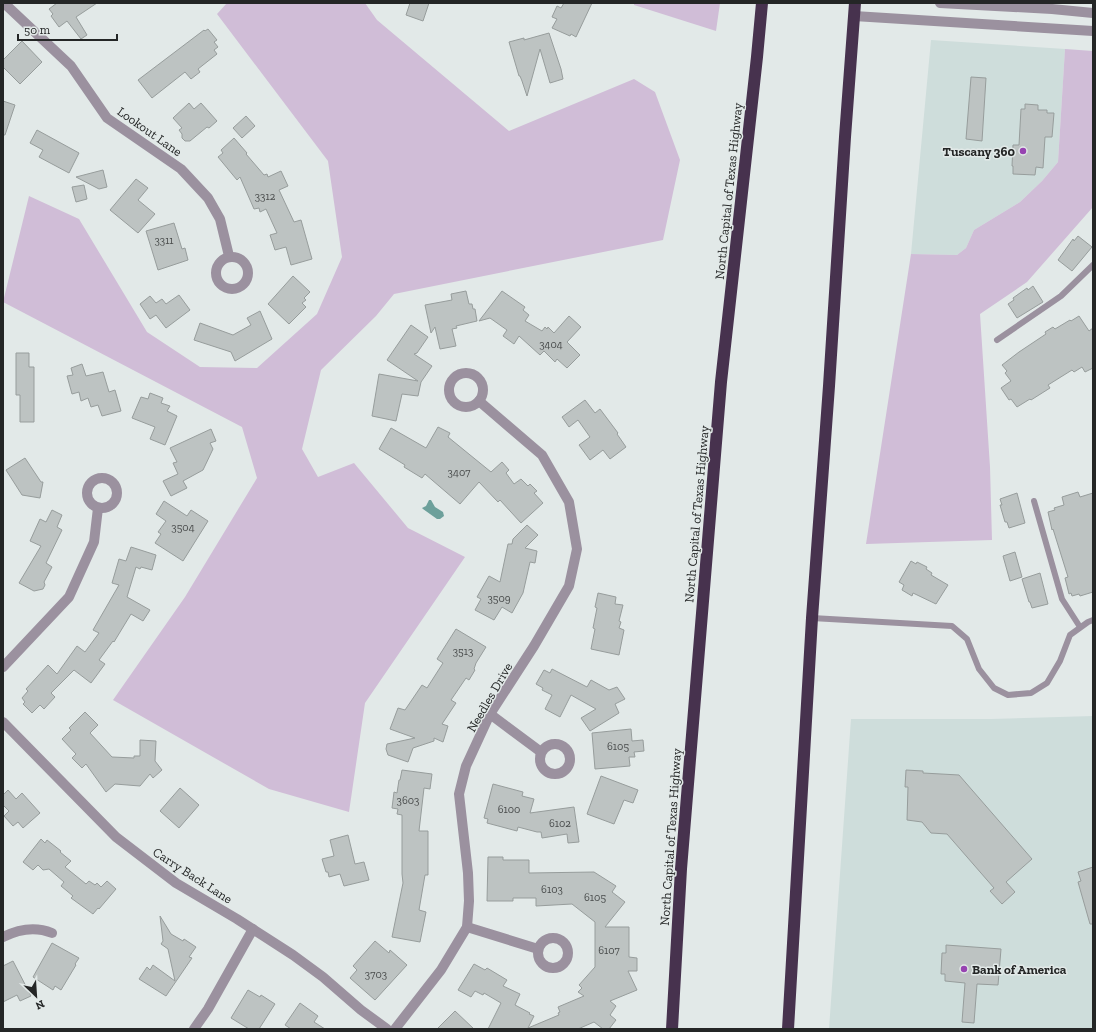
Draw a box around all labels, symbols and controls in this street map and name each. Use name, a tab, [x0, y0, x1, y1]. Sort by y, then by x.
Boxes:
scale bar	[18, 16, 117, 42]
text: 50 m	[24, 23, 51, 37]
street label: North Capital of Texas Highway	[712, 101, 745, 280]
street label: Lookout Lane	[114, 104, 185, 159]
place label: Tuscany 360	[942, 144, 1016, 159]
marker: Tuscany 360	[1018, 146, 1028, 156]
house number: 3312	[255, 190, 276, 203]
house number: 3311	[154, 234, 174, 247]
house number: 3404	[539, 338, 563, 351]
street label: North Capital of Texas Highway	[681, 424, 712, 603]
house number: 3407	[448, 466, 470, 479]
house number: 3504	[171, 521, 195, 534]
house number: 3509	[487, 592, 511, 605]
house number: 3513	[453, 645, 473, 658]
street label: Needles Drive	[464, 660, 515, 735]
house number: 6105	[607, 740, 629, 753]
street label: North Capital of Texas Highway	[657, 747, 684, 926]
house number: 3603	[397, 794, 419, 807]
house number: 6100	[498, 803, 520, 816]
house number: 6102	[549, 817, 571, 830]
street label: Carry Back Lane	[150, 844, 235, 907]
house number: 6103	[541, 883, 563, 896]
house number: 6105	[584, 891, 606, 904]
house number: 6107	[598, 944, 620, 957]
place label: Bank of America	[972, 962, 1067, 977]
marker: Bank of America	[959, 964, 969, 974]
house number: 3703	[365, 968, 387, 981]
north arrow	[16, 976, 56, 1016]
text: N	[33, 997, 47, 1013]

